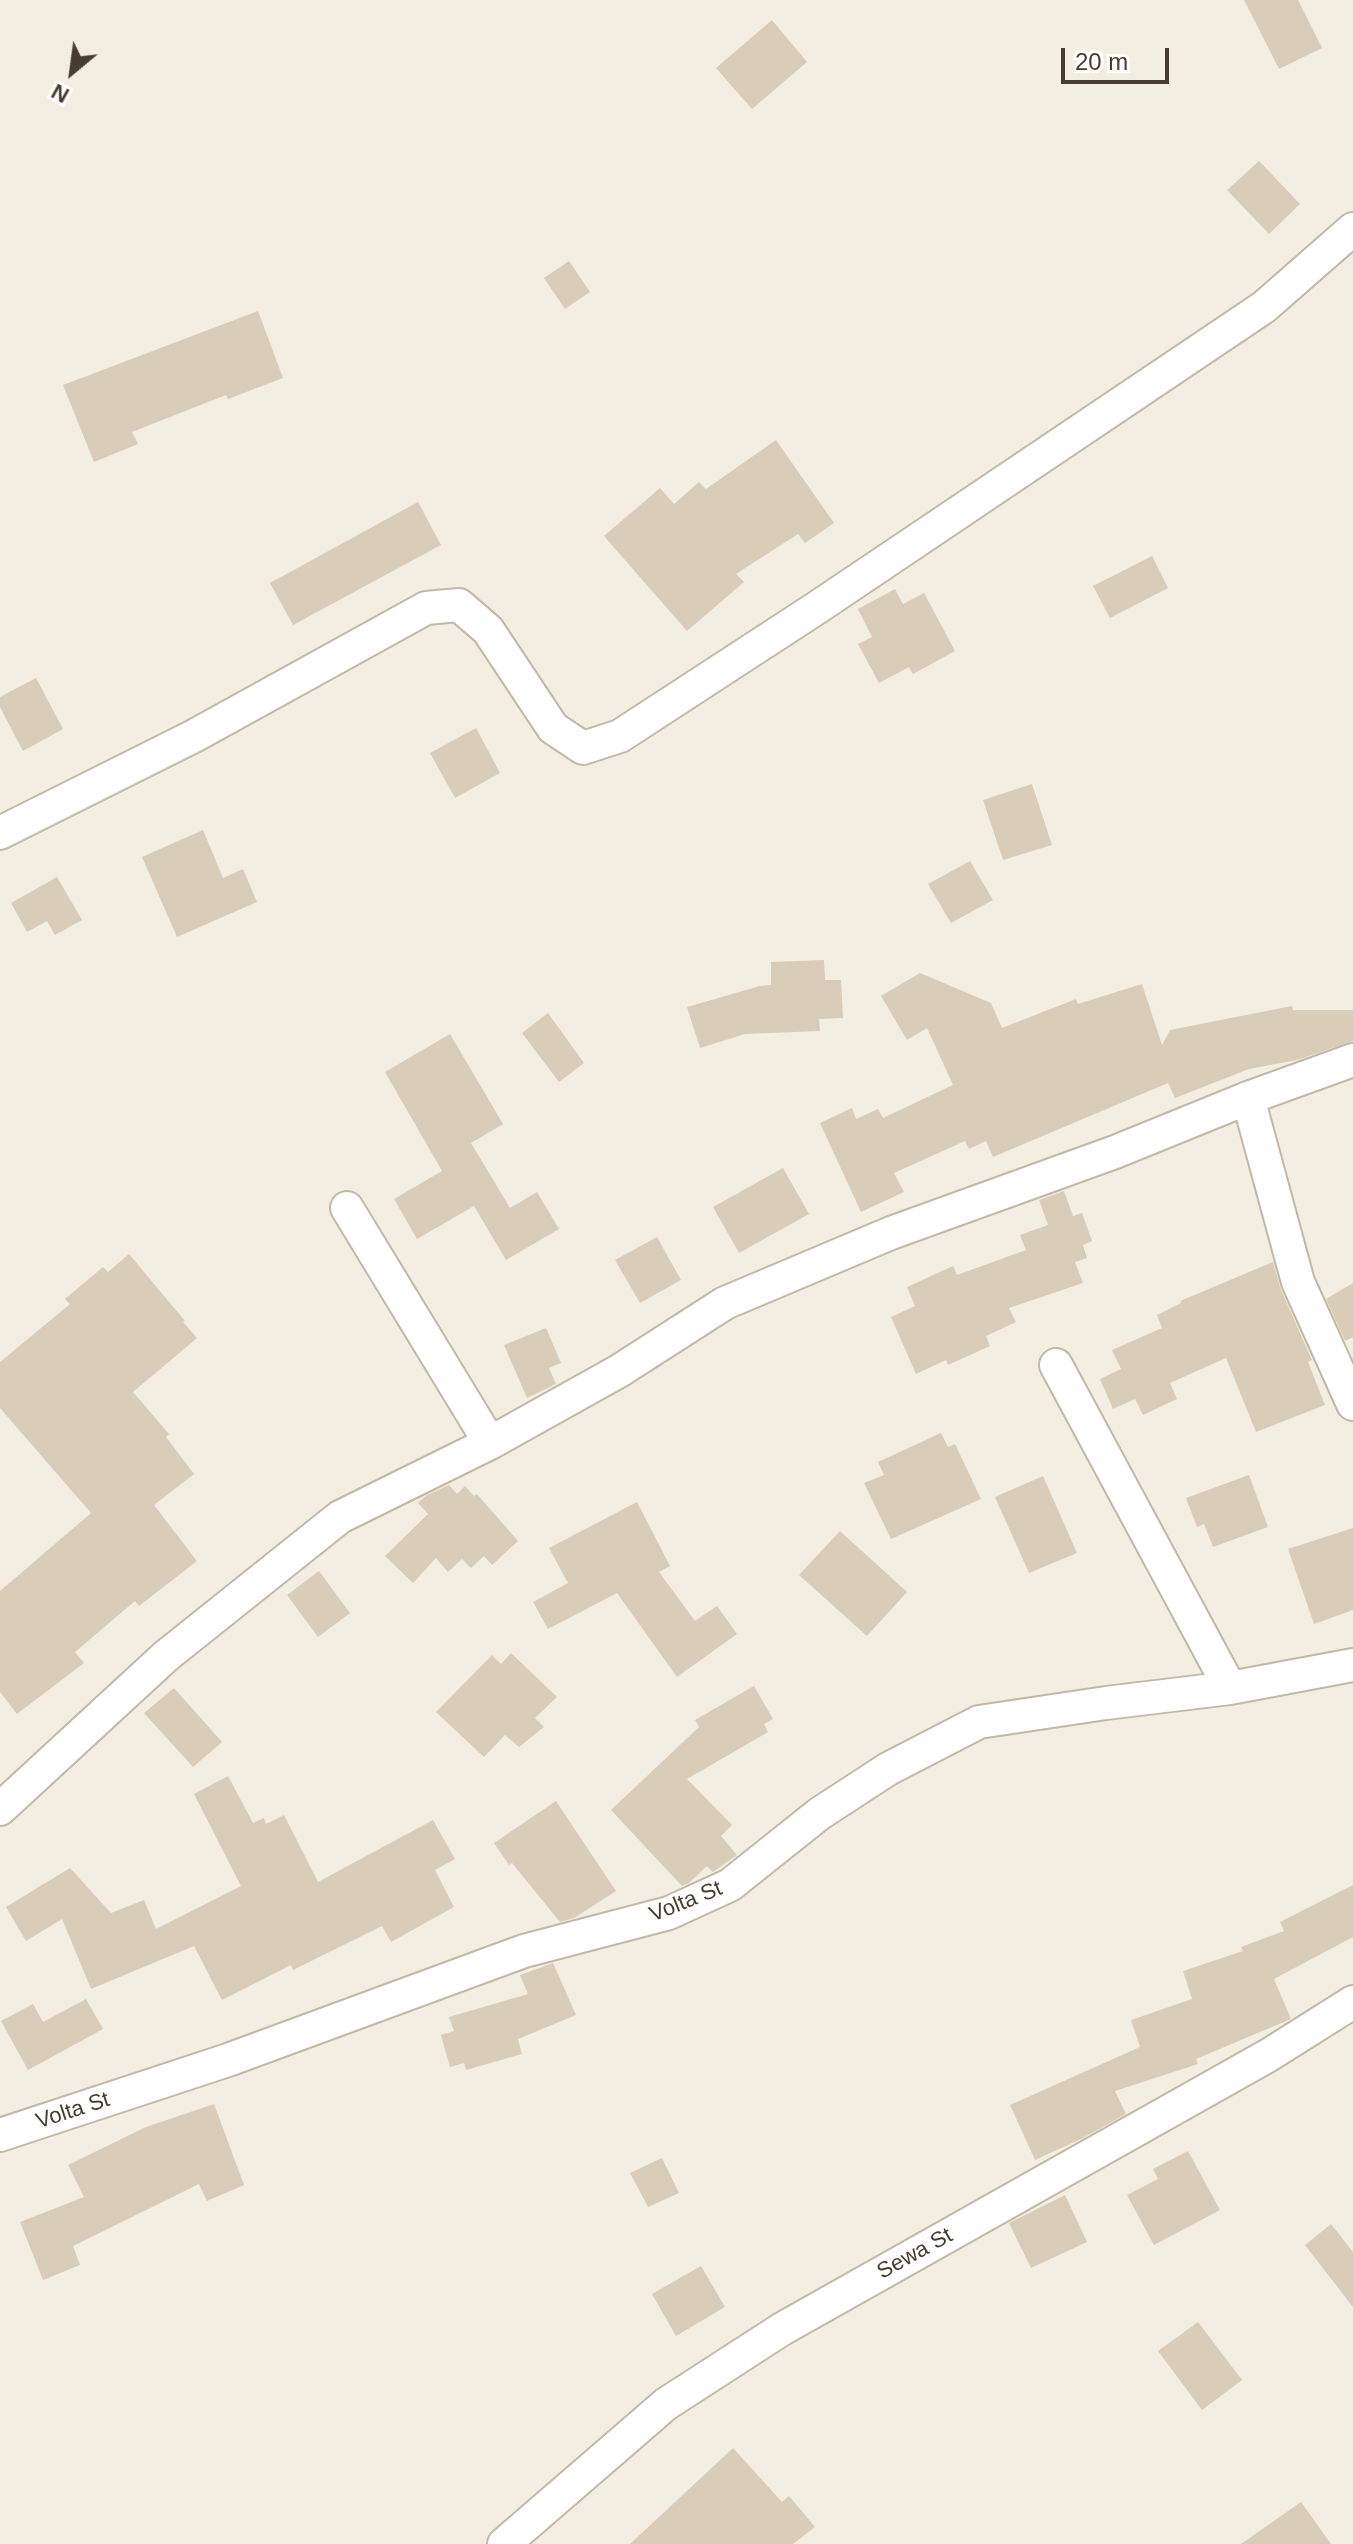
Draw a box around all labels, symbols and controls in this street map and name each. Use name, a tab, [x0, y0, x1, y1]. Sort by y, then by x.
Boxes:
north arrow	[32, 32, 112, 112]
scale bar	[1065, 32, 1173, 82]
text: 20 m	[1075, 48, 1128, 75]
text: N	[47, 79, 73, 108]
street label: Volta St	[646, 1876, 726, 1928]
street label: Volta St	[33, 2087, 113, 2135]
street label: Sewa St	[873, 2223, 957, 2285]

